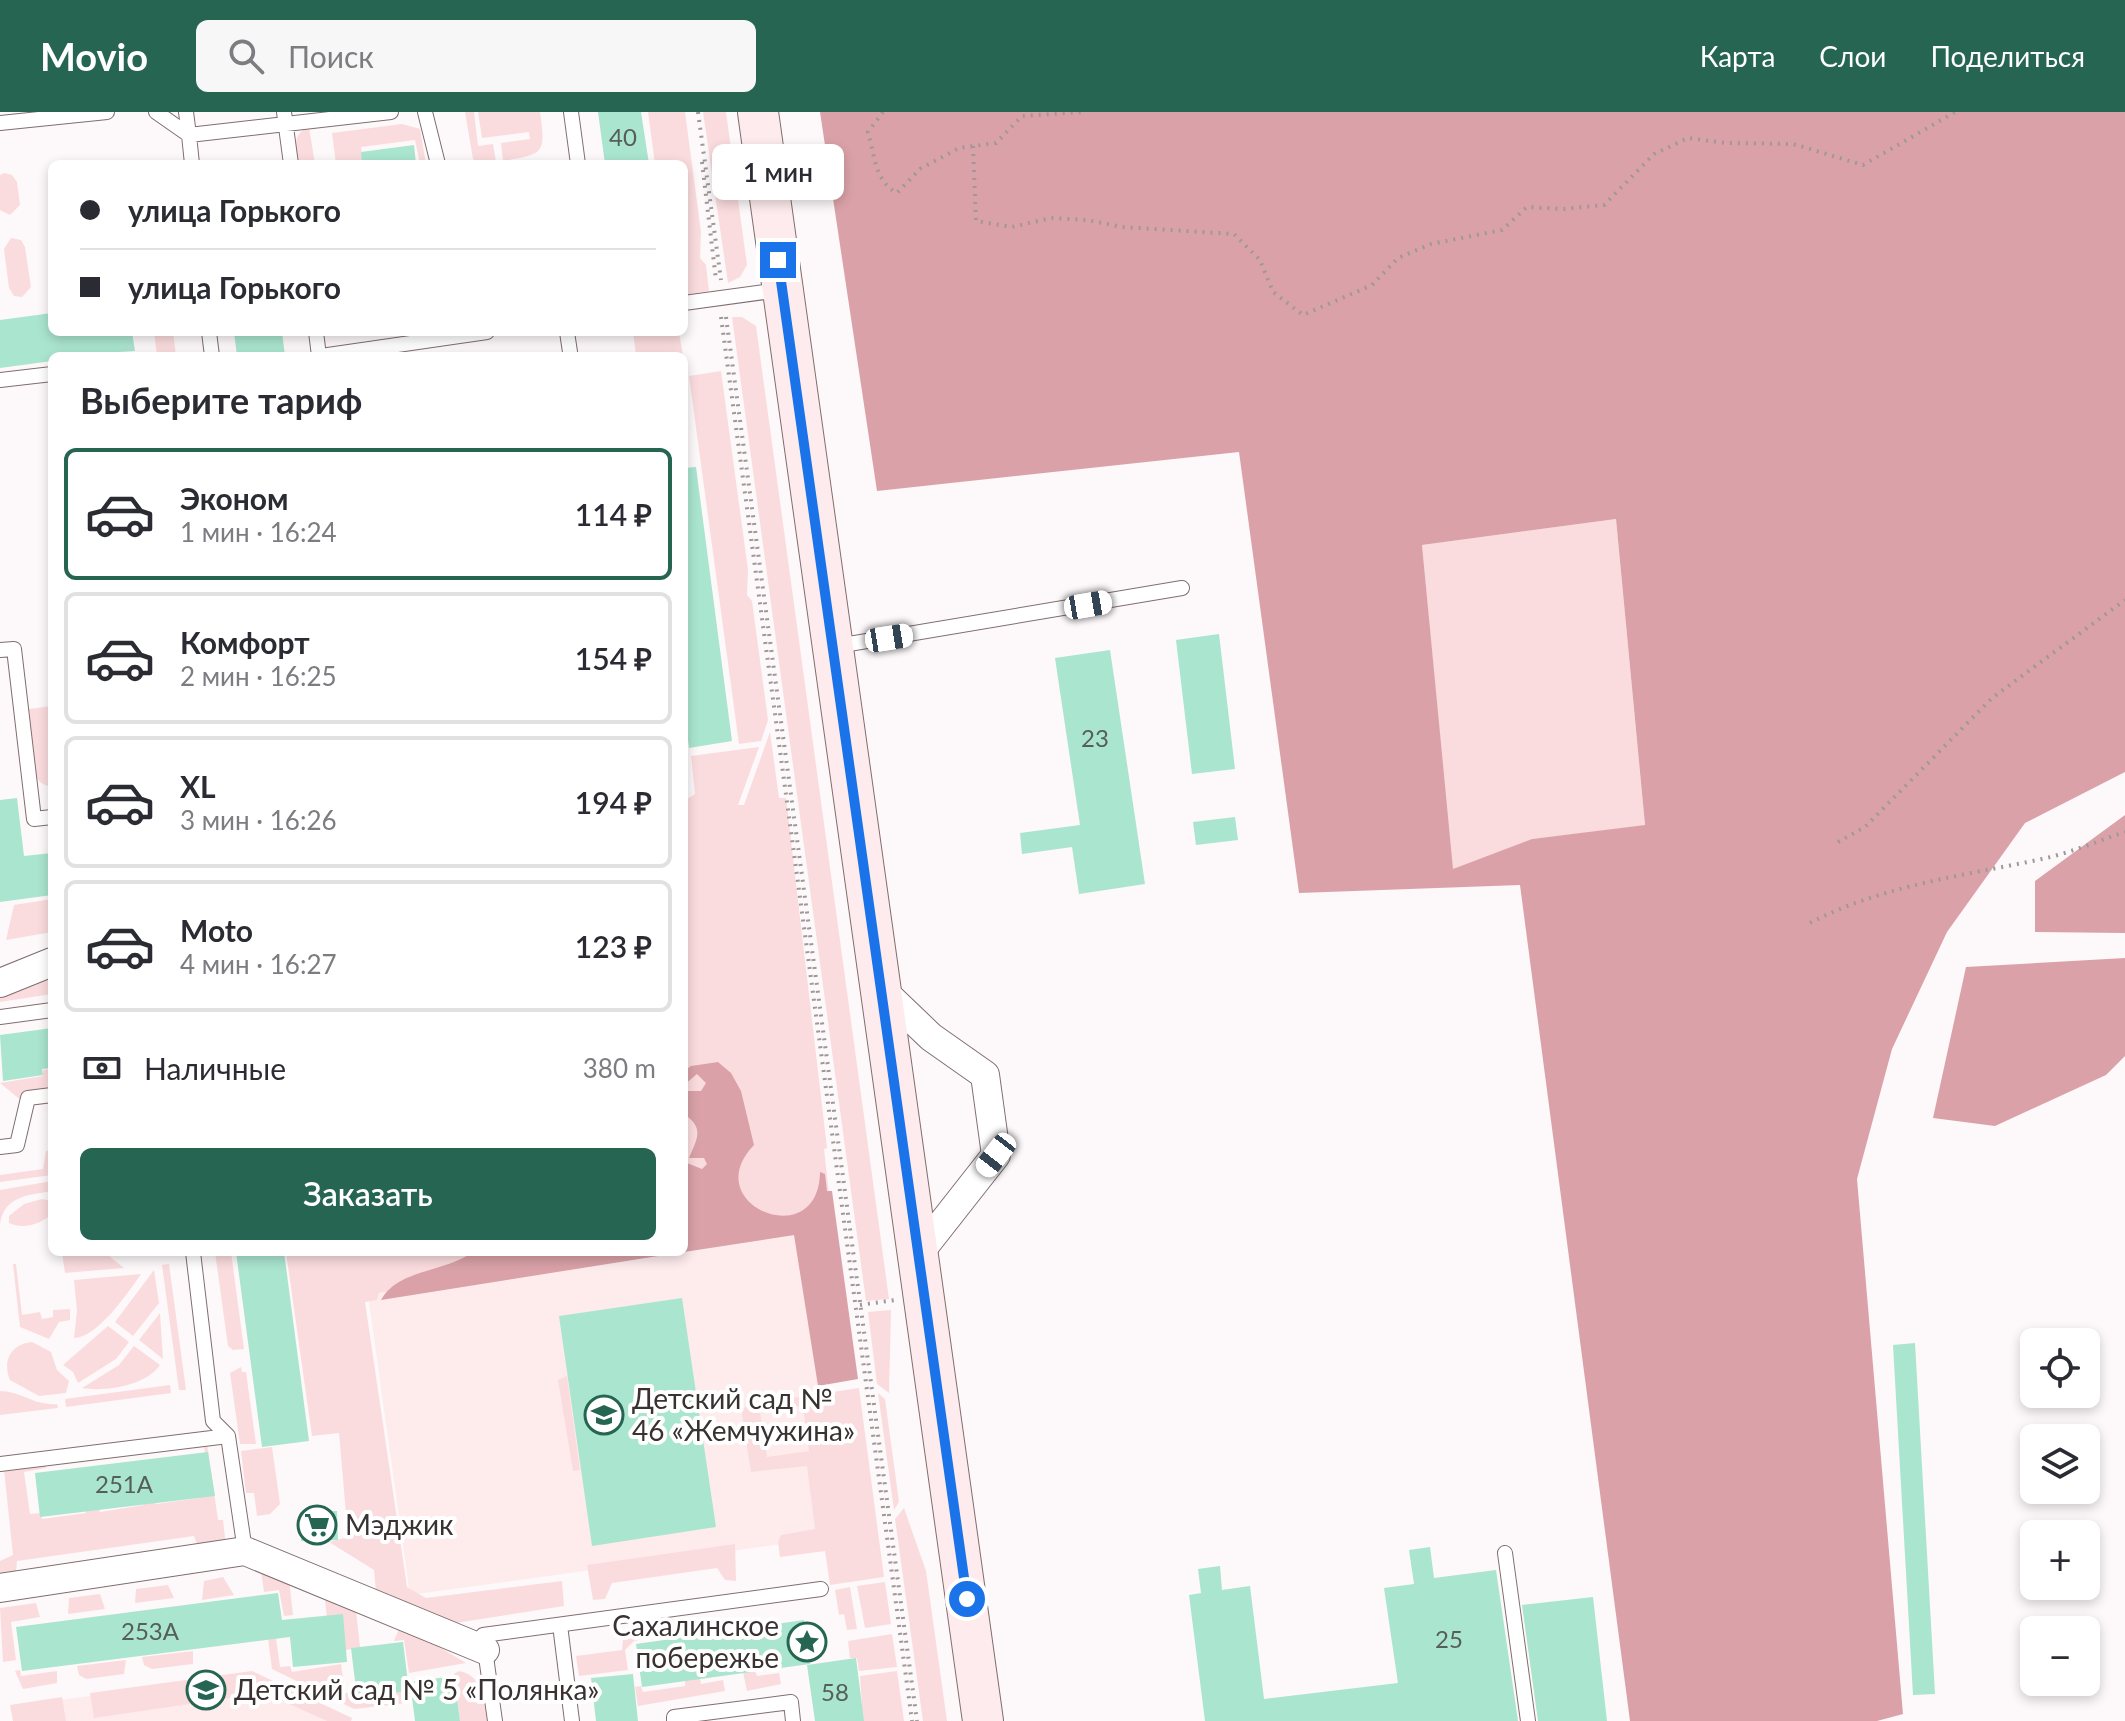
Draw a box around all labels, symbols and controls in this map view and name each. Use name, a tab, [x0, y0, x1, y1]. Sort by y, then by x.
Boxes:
search box	[196, 20, 756, 92]
text: Movio	[40, 33, 148, 79]
icon: search	[224, 34, 268, 78]
text: Поиск	[288, 38, 374, 74]
text: Карта	[1700, 39, 1775, 73]
text: Слои	[1819, 39, 1886, 73]
text: Поделиться	[1930, 39, 2085, 73]
house number: 40	[609, 122, 637, 151]
callout: 1 мин	[712, 144, 844, 200]
text: 1 мин	[743, 156, 813, 188]
text: улица Горького	[128, 192, 341, 228]
route end	[760, 242, 796, 278]
text: улица Горького	[128, 269, 341, 305]
text: Выберите тариф	[80, 378, 362, 422]
icon: car	[84, 478, 156, 550]
text: Эконом	[180, 480, 289, 516]
text: 114 ₽	[575, 496, 652, 532]
text: 1 мин · 16:24	[180, 516, 337, 548]
car	[1062, 589, 1114, 621]
icon: car	[84, 622, 156, 694]
car	[863, 622, 915, 654]
text: Комфорт	[180, 624, 310, 660]
text: 154 ₽	[575, 640, 652, 676]
text: 2 мин · 16:25	[180, 660, 337, 692]
house number: 23	[1081, 723, 1109, 752]
icon: car	[84, 766, 156, 838]
text: XL	[180, 768, 216, 804]
text: 194 ₽	[575, 784, 652, 820]
text: 3 мин · 16:26	[180, 804, 337, 836]
icon: car	[84, 910, 156, 982]
text: Moto	[180, 912, 253, 948]
text: 123 ₽	[575, 928, 652, 964]
text: 4 мин · 16:27	[180, 948, 337, 980]
icon: cash	[80, 1046, 124, 1090]
text: Наличные	[144, 1050, 286, 1086]
text: 380 m	[583, 1052, 656, 1084]
car	[972, 1129, 1020, 1181]
button: Заказать	[80, 1148, 656, 1240]
map controls	[2020, 1328, 2100, 1696]
button: locate	[2020, 1328, 2100, 1408]
place label: Детский сад № 46 «Жемчужина»	[632, 1381, 855, 1447]
school or university icon: Детский сад № 46 «Жемчужина»	[583, 1394, 625, 1436]
button: layers	[2020, 1424, 2100, 1504]
house number: 251А	[95, 1469, 154, 1498]
supermarket icon: Мэджик	[296, 1504, 338, 1546]
place label: Мэджик	[345, 1507, 454, 1541]
button: +	[2020, 1520, 2100, 1600]
route start	[949, 1581, 985, 1617]
place label: Сахалинское побережье	[612, 1608, 779, 1674]
house number: 253А	[121, 1616, 180, 1645]
button: −	[2020, 1616, 2100, 1696]
place icon: Сахалинское побережье	[786, 1621, 828, 1663]
house number: 25	[1435, 1624, 1463, 1653]
school or university icon: Детский сад № 5 «Полянка»	[185, 1669, 227, 1711]
place label: Детский сад № 5 «Полянка»	[234, 1672, 599, 1706]
house number: 58	[821, 1677, 849, 1706]

